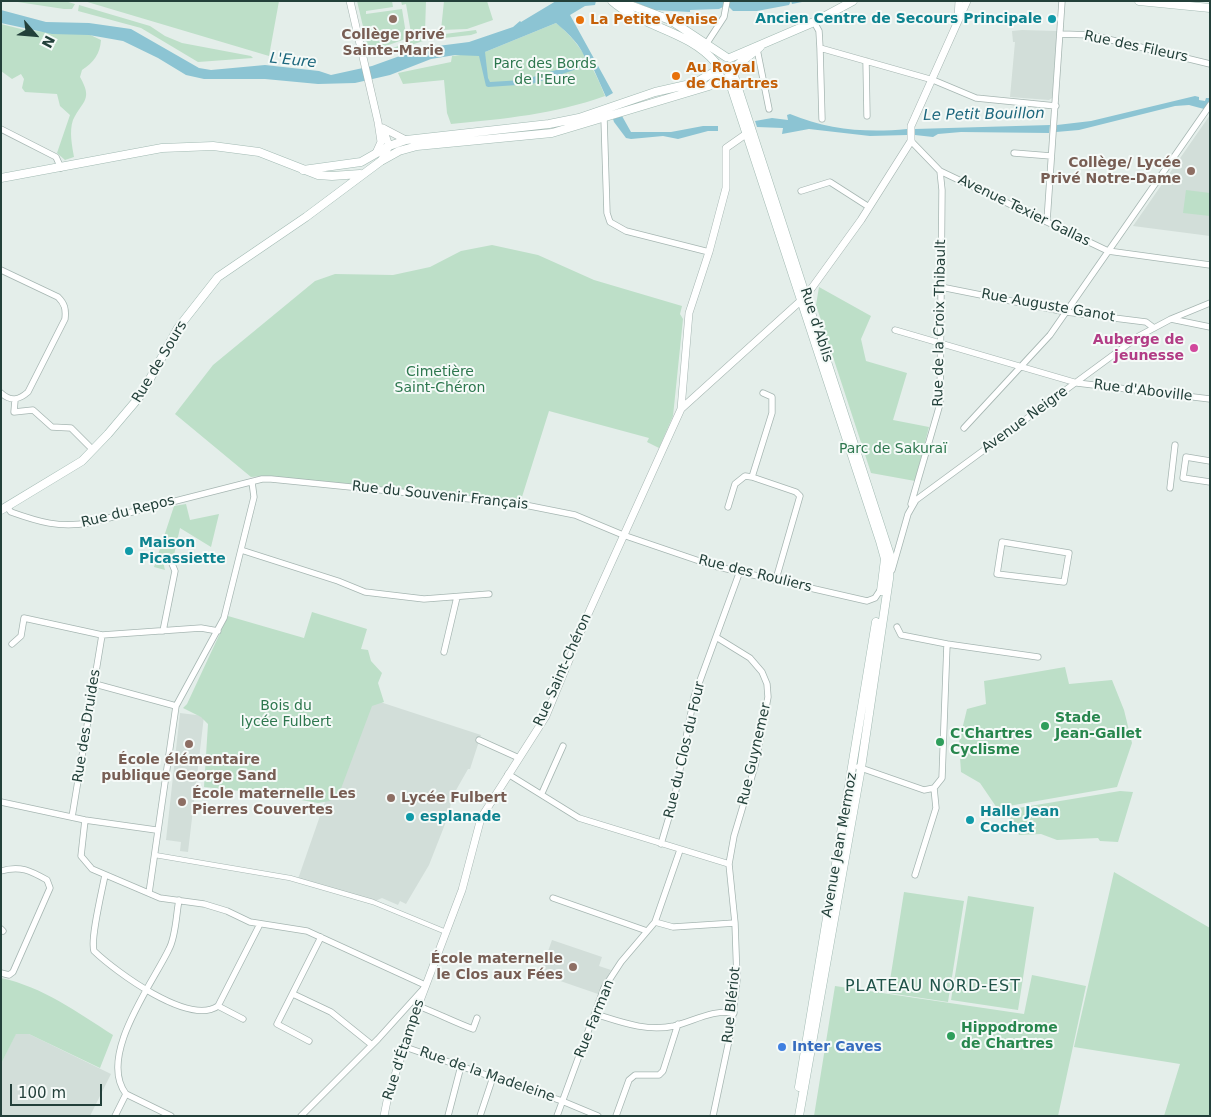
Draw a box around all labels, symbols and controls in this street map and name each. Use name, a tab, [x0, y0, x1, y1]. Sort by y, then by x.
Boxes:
north arrow	[10, 10, 60, 60]
place label: Ancien Centre de Secours Principale	[755, 11, 1042, 27]
place label: La Petite Venise	[590, 12, 718, 28]
marker: Collège privé Sainte-Marie	[387, 13, 399, 25]
marker: Ancien Centre de Secours Principale	[1046, 13, 1058, 25]
marker: La Petite Venise	[574, 14, 586, 26]
place label: Collège privé Sainte-Marie	[341, 27, 445, 59]
street label: Rue des Fileurs	[1083, 28, 1189, 66]
text: N	[39, 33, 58, 51]
water label: L'Eure	[269, 50, 317, 72]
park label: Parc des Bords de l'Eure	[493, 56, 597, 88]
place label: Au Royal de Chartres	[686, 60, 778, 92]
marker: Au Royal de Chartres	[670, 70, 682, 82]
water label: Le Petit Bouillon	[923, 105, 1045, 125]
place label: Collège/ Lycée Privé Notre-Dame	[1040, 155, 1181, 188]
marker: Collège/ Lycée Privé Notre-Dame	[1185, 165, 1197, 177]
street label: Avenue Texier Gallas	[955, 172, 1093, 250]
street label: Rue de la Croix Thibault	[930, 239, 950, 407]
street label: Rue d'Ablis	[796, 286, 836, 364]
street label: Rue Auguste Ganot	[980, 286, 1116, 326]
street label: Rue de Sours	[129, 318, 191, 406]
place label: Auberge de jeunesse	[1093, 332, 1184, 364]
marker: Auberge de jeunesse	[1188, 342, 1200, 354]
park label: Cimetière Saint-Chéron	[395, 364, 485, 397]
street label: Rue d'Aboville	[1093, 377, 1193, 405]
street label: Avenue Neigre	[979, 383, 1071, 457]
park label: Parc de Sakuraï	[839, 441, 947, 457]
street label: Rue du Souvenir Français	[351, 478, 529, 514]
street label: Rue du Repos	[80, 492, 176, 532]
place label: Maison Picassiette	[139, 535, 226, 568]
marker: Maison Picassiette	[123, 545, 135, 557]
street label: Rue des Rouliers	[697, 552, 813, 596]
street label: Rue Saint-Chéron	[531, 611, 595, 729]
street label: Rue des Druides	[70, 668, 104, 784]
street label: Rue du Clos du Four	[661, 680, 709, 820]
park label: Bois du lycée Fulbert	[241, 698, 331, 730]
street label: Rue Guynemer	[735, 701, 775, 807]
place label: Stade Jean-Gallet	[1055, 710, 1142, 742]
marker: Stade Jean-Gallet	[1039, 720, 1051, 732]
place label: C'Chartres Cyclisme	[950, 726, 1033, 759]
marker: C'Chartres Cyclisme	[934, 736, 946, 748]
marker: École élémentaire publique George Sand	[183, 738, 195, 750]
place label: École élémentaire publique George Sand	[101, 752, 277, 784]
street label: Avenue Jean Mermoz	[819, 771, 861, 919]
place label: École maternelle Les Pierres Couvertes	[192, 786, 356, 819]
place label: Lycée Fulbert	[401, 790, 507, 806]
marker: Lycée Fulbert	[385, 792, 397, 804]
marker: École maternelle Les Pierres Couvertes	[176, 796, 188, 808]
place label: Halle Jean Cochet	[980, 804, 1059, 836]
place label: esplanade	[420, 809, 501, 825]
marker: esplanade	[404, 811, 416, 823]
marker: Halle Jean Cochet	[964, 814, 976, 826]
place label: École maternelle le Clos aux Fées	[431, 951, 563, 984]
marker: École maternelle le Clos aux Fées	[567, 961, 579, 973]
street label: Rue Blériot	[720, 966, 744, 1044]
street label: Rue Farman	[572, 977, 618, 1061]
district label: PLATEAU NORD-EST	[843, 977, 1023, 997]
street label: Rue d'Étampes	[380, 997, 428, 1103]
place label: Hippodrome de Chartres	[961, 1020, 1058, 1052]
marker: Hippodrome de Chartres	[945, 1030, 957, 1042]
place label: Inter Caves	[792, 1039, 882, 1055]
marker: Inter Caves	[776, 1041, 788, 1053]
street label: Rue de la Madeleine	[417, 1044, 557, 1106]
scale bar	[12, 1074, 105, 1106]
text: 100 m	[18, 1084, 66, 1102]

